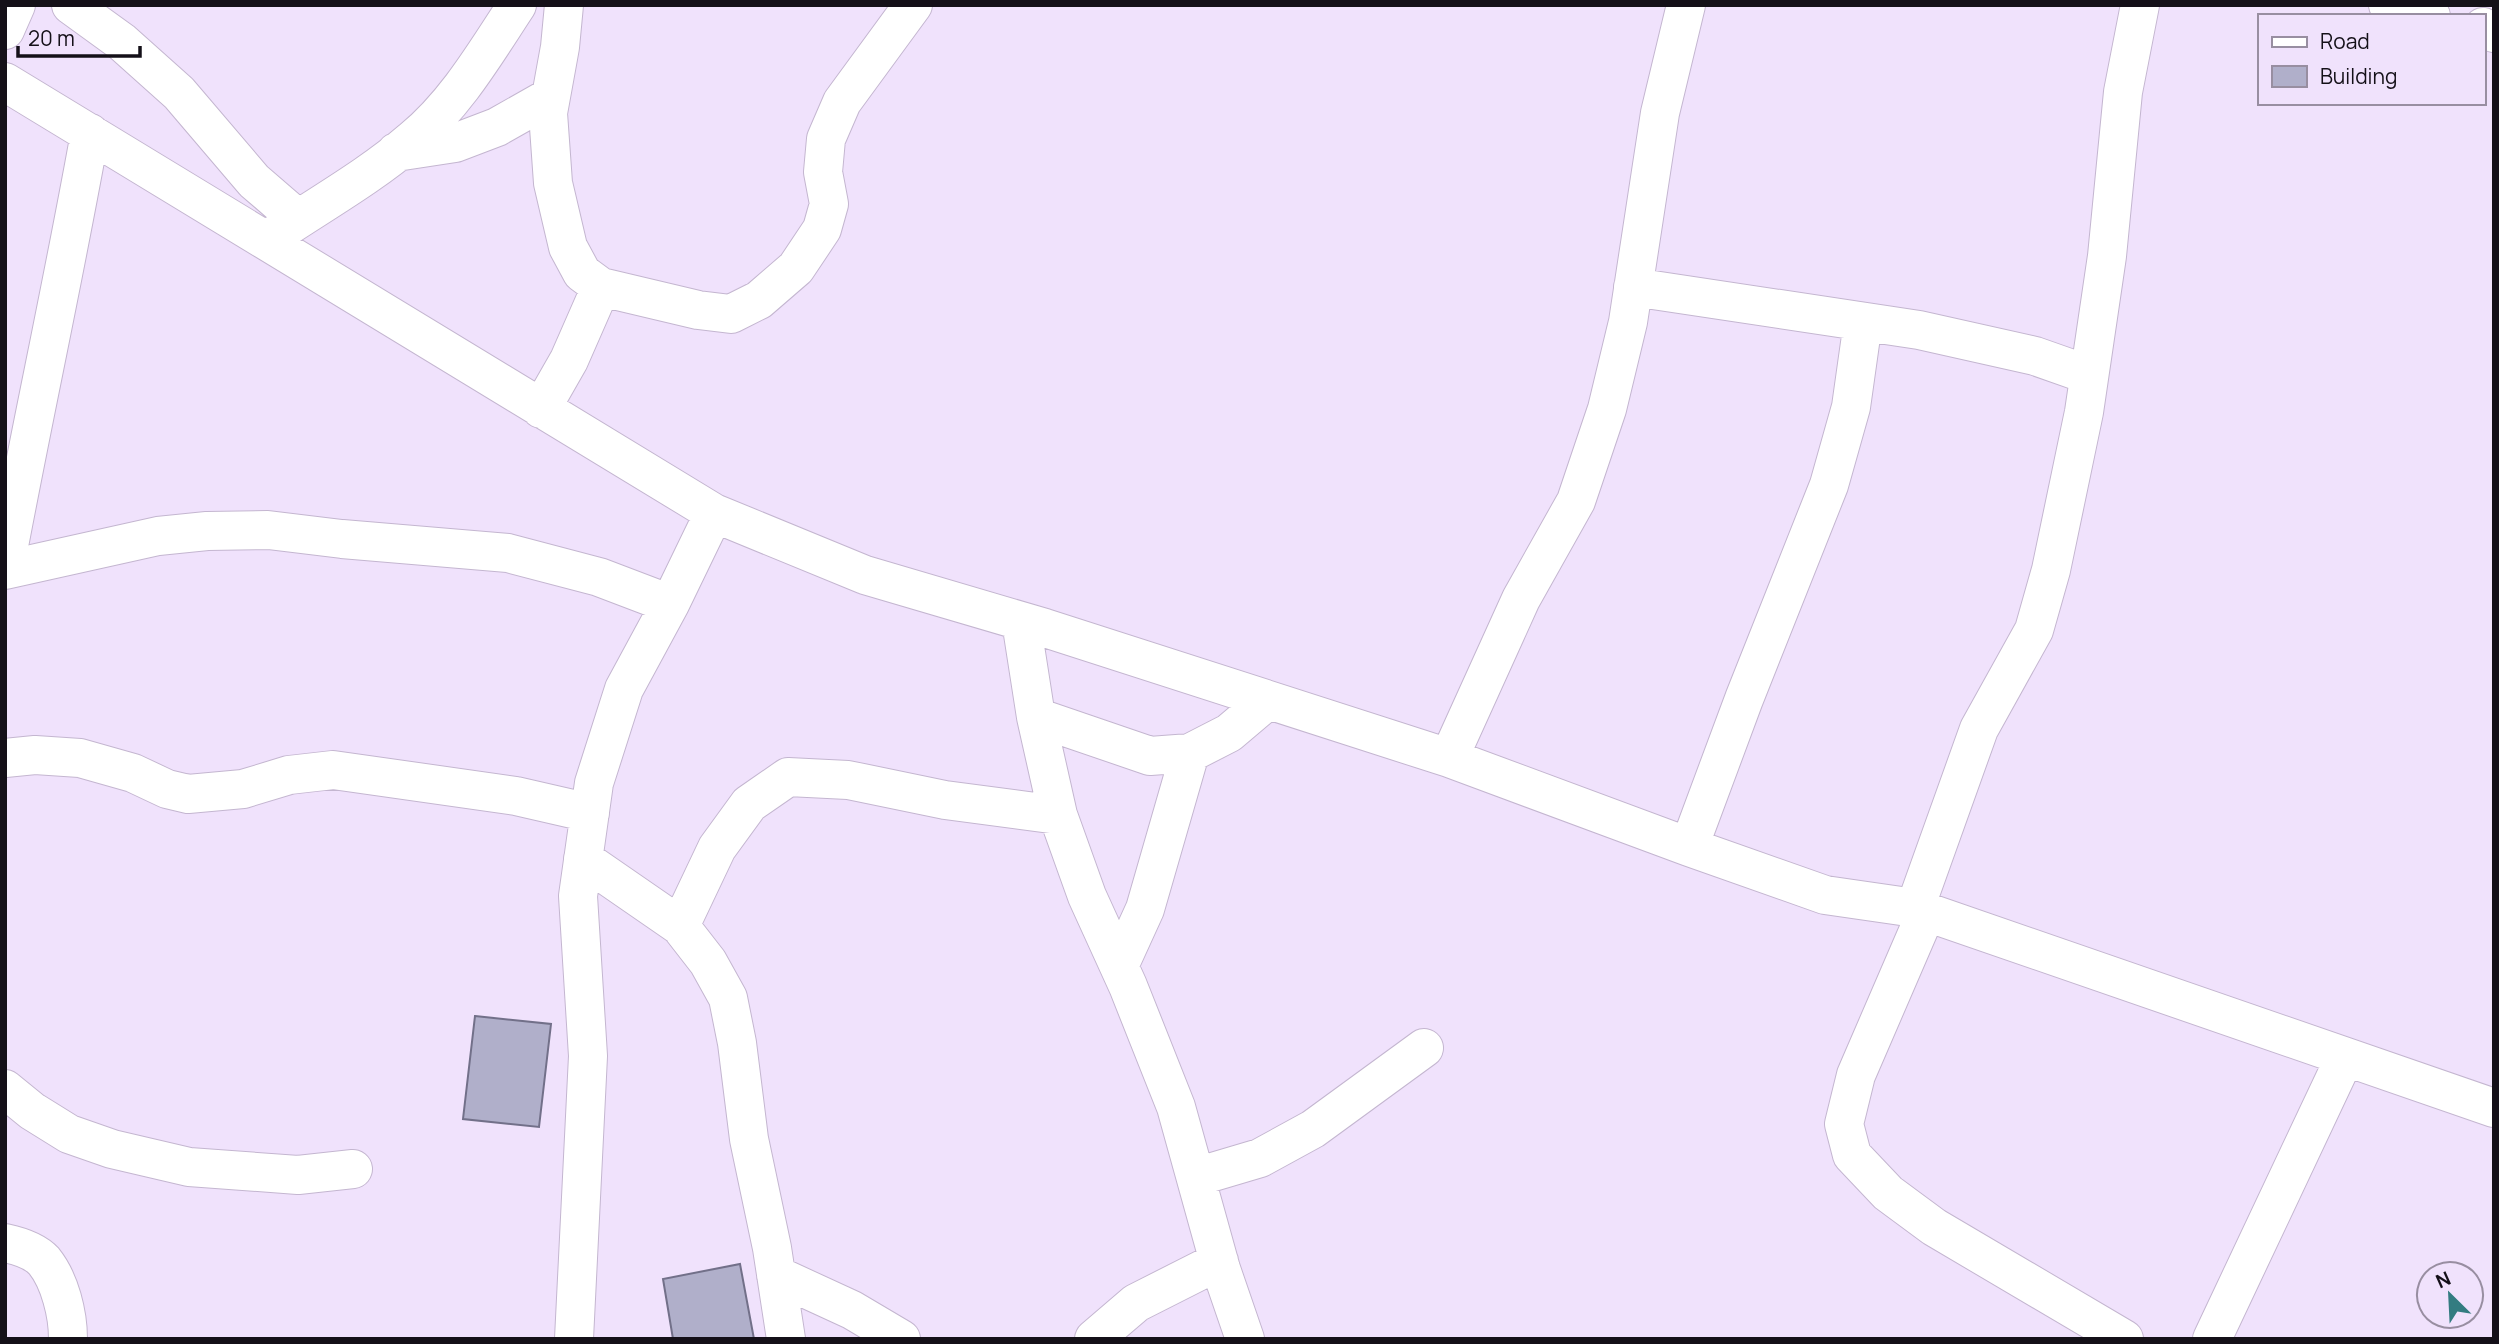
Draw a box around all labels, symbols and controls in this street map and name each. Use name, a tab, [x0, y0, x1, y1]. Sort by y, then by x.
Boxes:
scale bar	[18, 14, 140, 58]
legend	[2258, 14, 2485, 105]
text: 20 m	[28, 24, 75, 52]
text: Road	[2320, 27, 2370, 55]
text: Building	[2320, 62, 2397, 90]
north arrow	[2415, 1260, 2485, 1330]
text: N	[2432, 1265, 2455, 1294]

